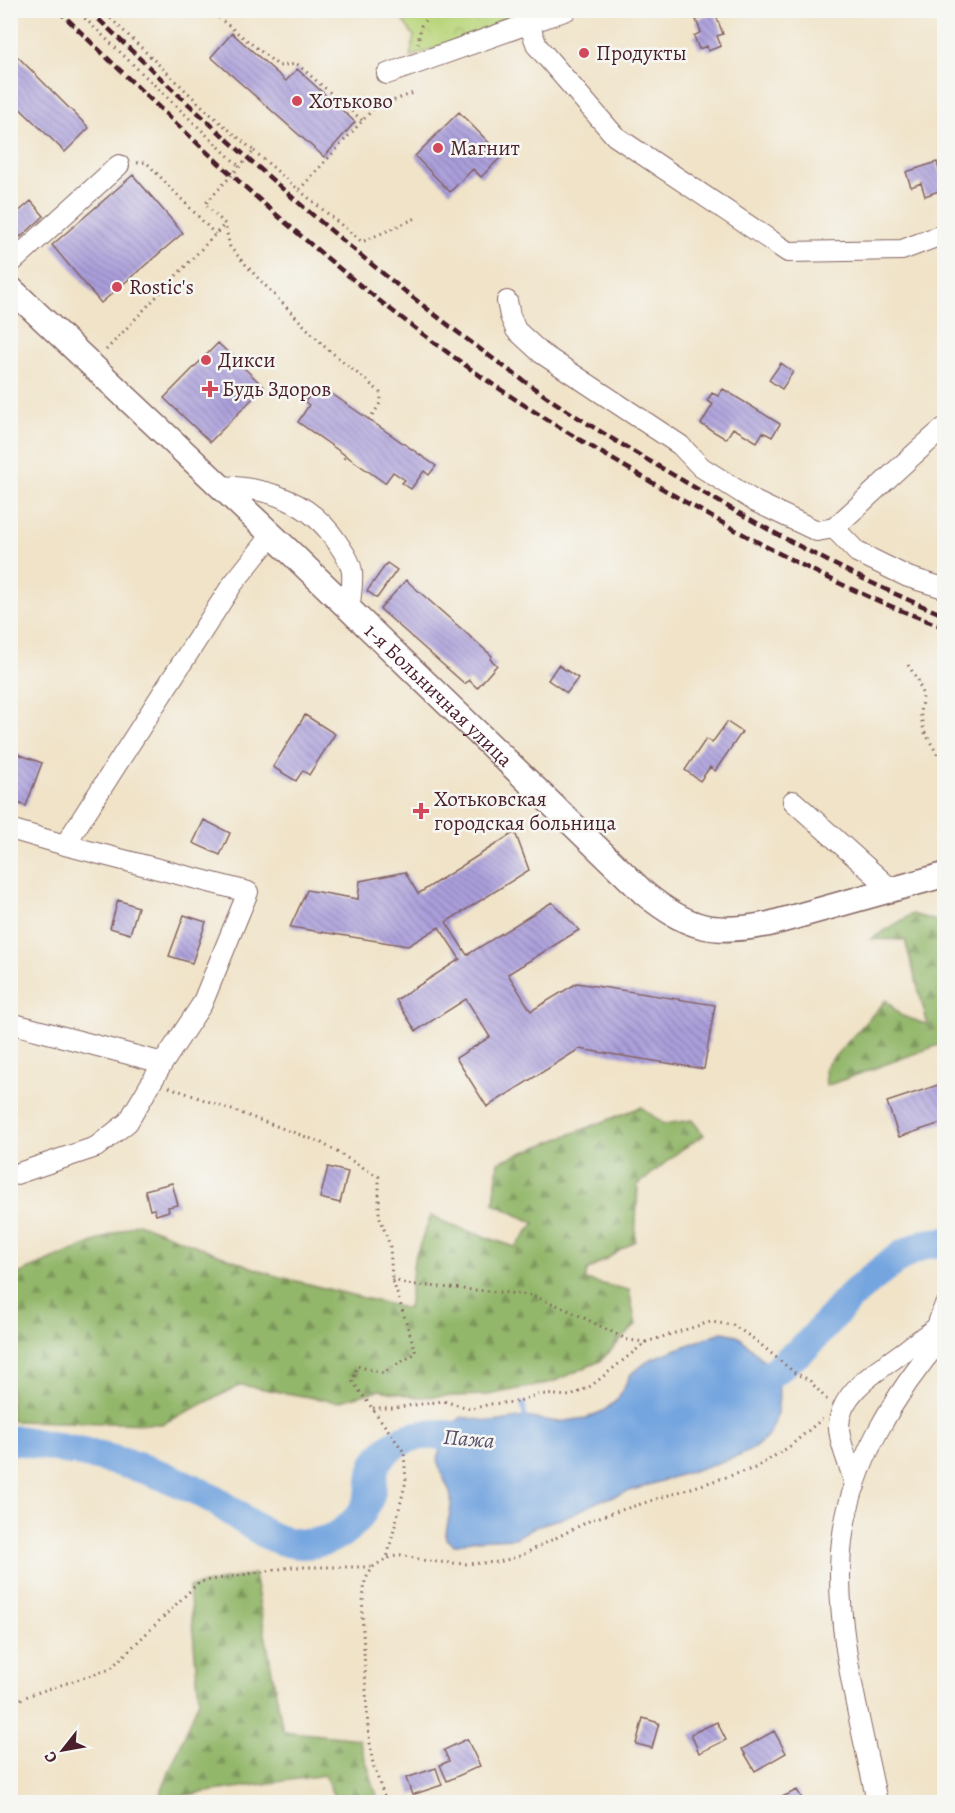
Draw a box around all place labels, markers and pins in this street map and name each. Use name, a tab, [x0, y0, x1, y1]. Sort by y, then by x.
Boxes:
place label: Продукты	[596, 39, 687, 67]
marker: Продукты	[577, 46, 591, 60]
place label: Хотьково	[309, 87, 393, 115]
marker: Хотьково	[290, 94, 304, 108]
place label: Магнит	[450, 134, 520, 162]
marker: Магнит	[431, 141, 445, 155]
place label: Rostic's	[129, 273, 194, 301]
marker: Rostic's	[110, 280, 124, 294]
place label: Дикси	[218, 346, 276, 374]
marker: Дикси	[199, 353, 213, 367]
place label: Будь Здоров	[222, 375, 331, 403]
marker: Будь Здоров	[203, 382, 217, 396]
place label: Хотьковская городская больница	[434, 785, 616, 837]
marker: Хотьковская городская больница	[412, 802, 430, 820]

